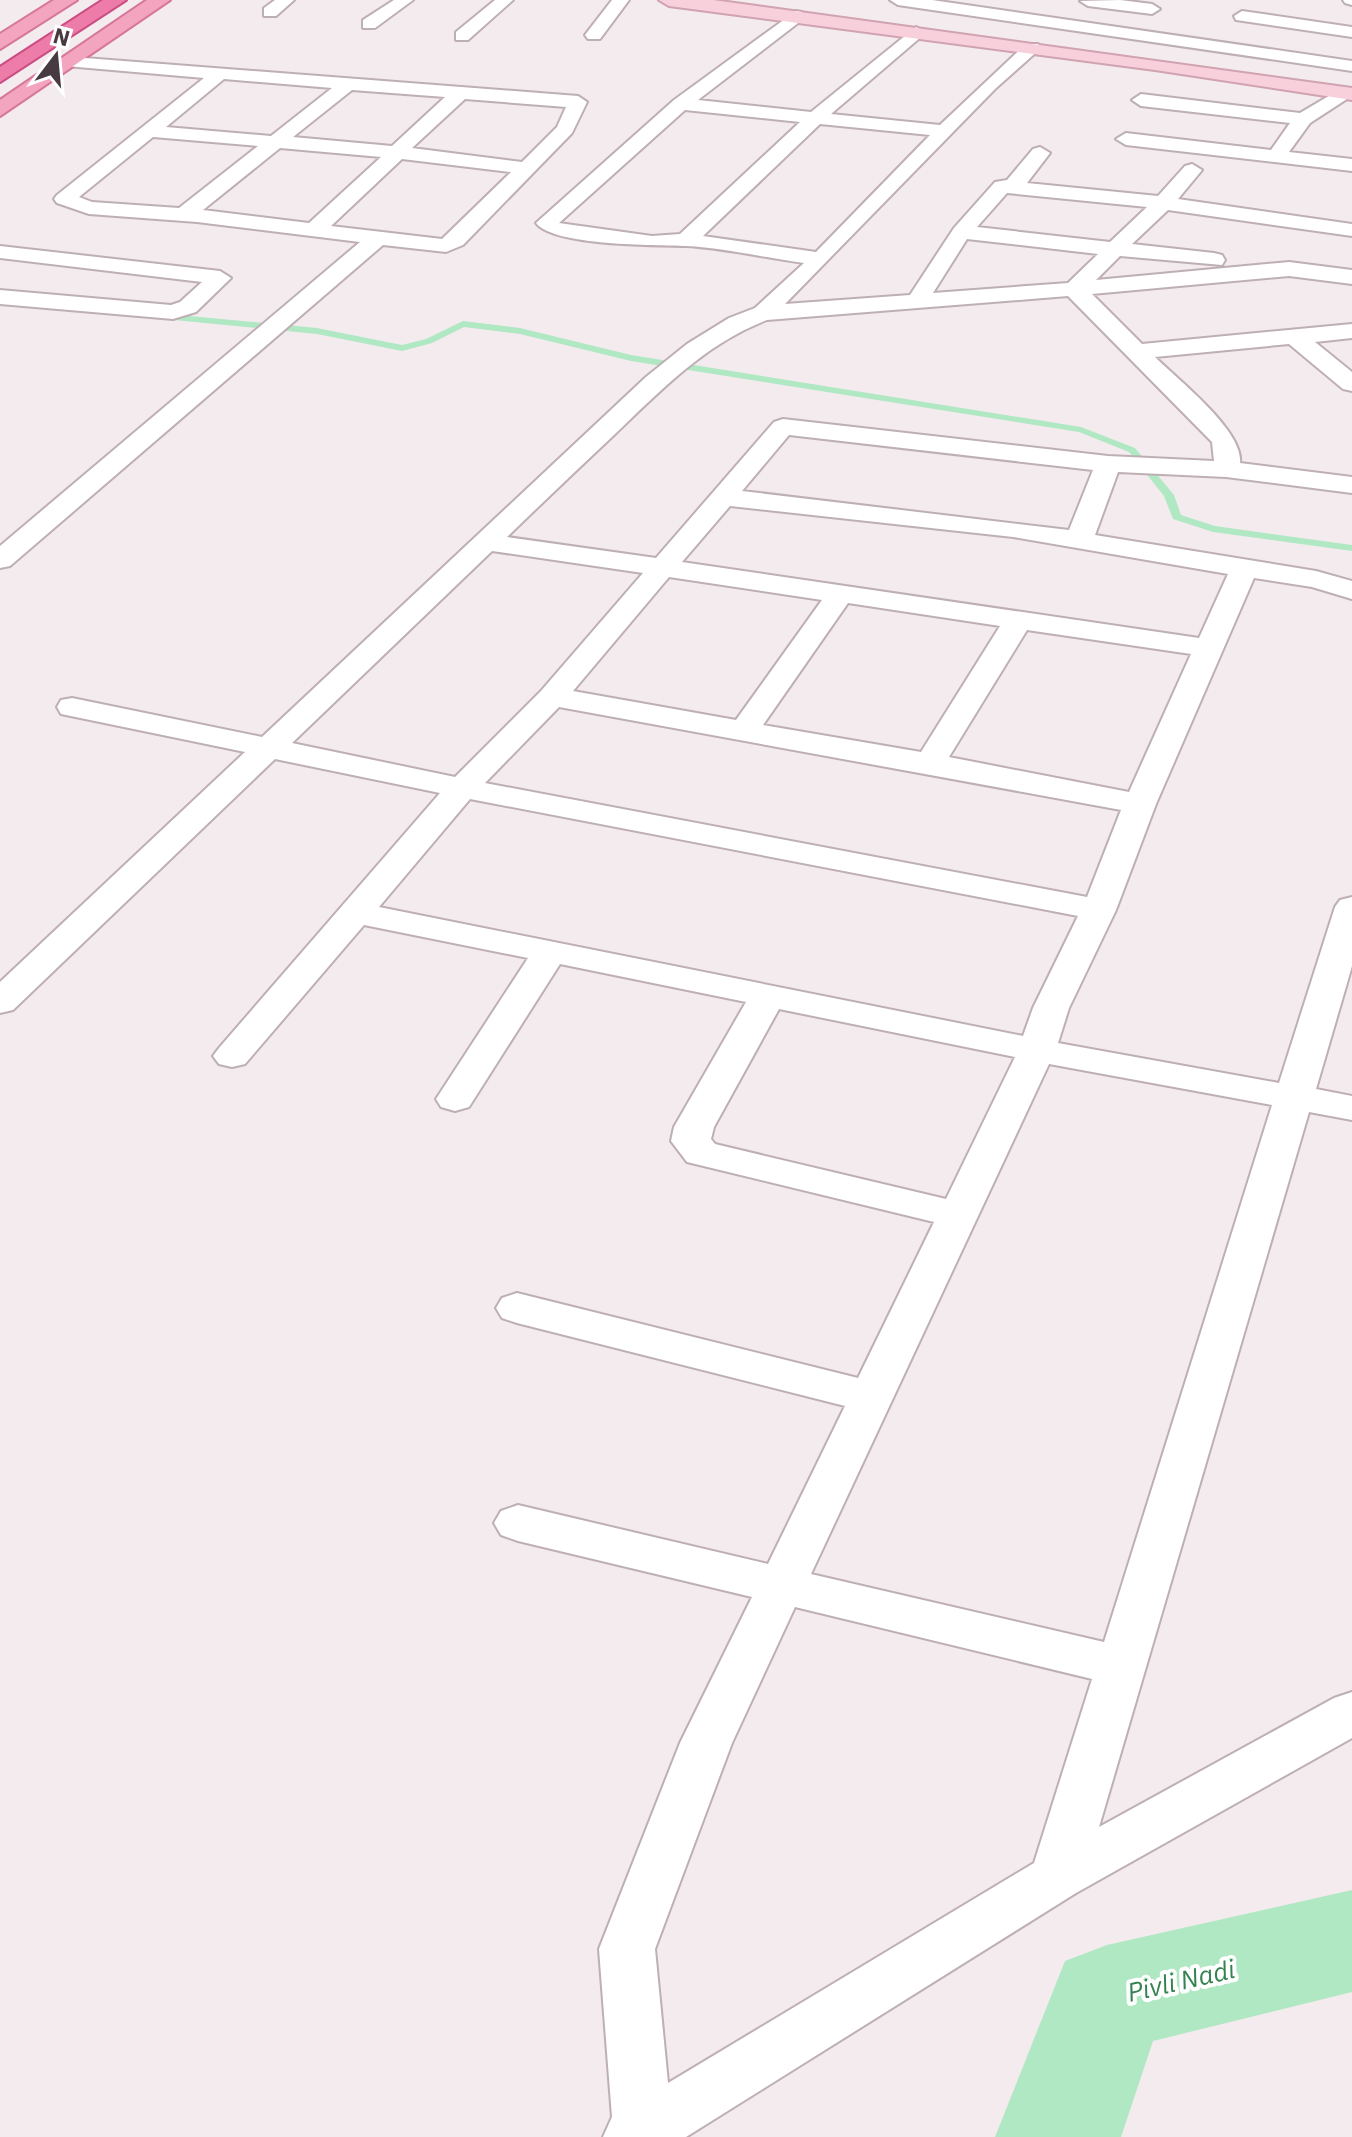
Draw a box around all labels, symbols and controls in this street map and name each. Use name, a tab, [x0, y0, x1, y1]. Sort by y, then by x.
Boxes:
north arrow	[16, 16, 96, 96]
text: N	[50, 20, 73, 52]
water label: Pivli Nadi	[1124, 1951, 1238, 2009]

